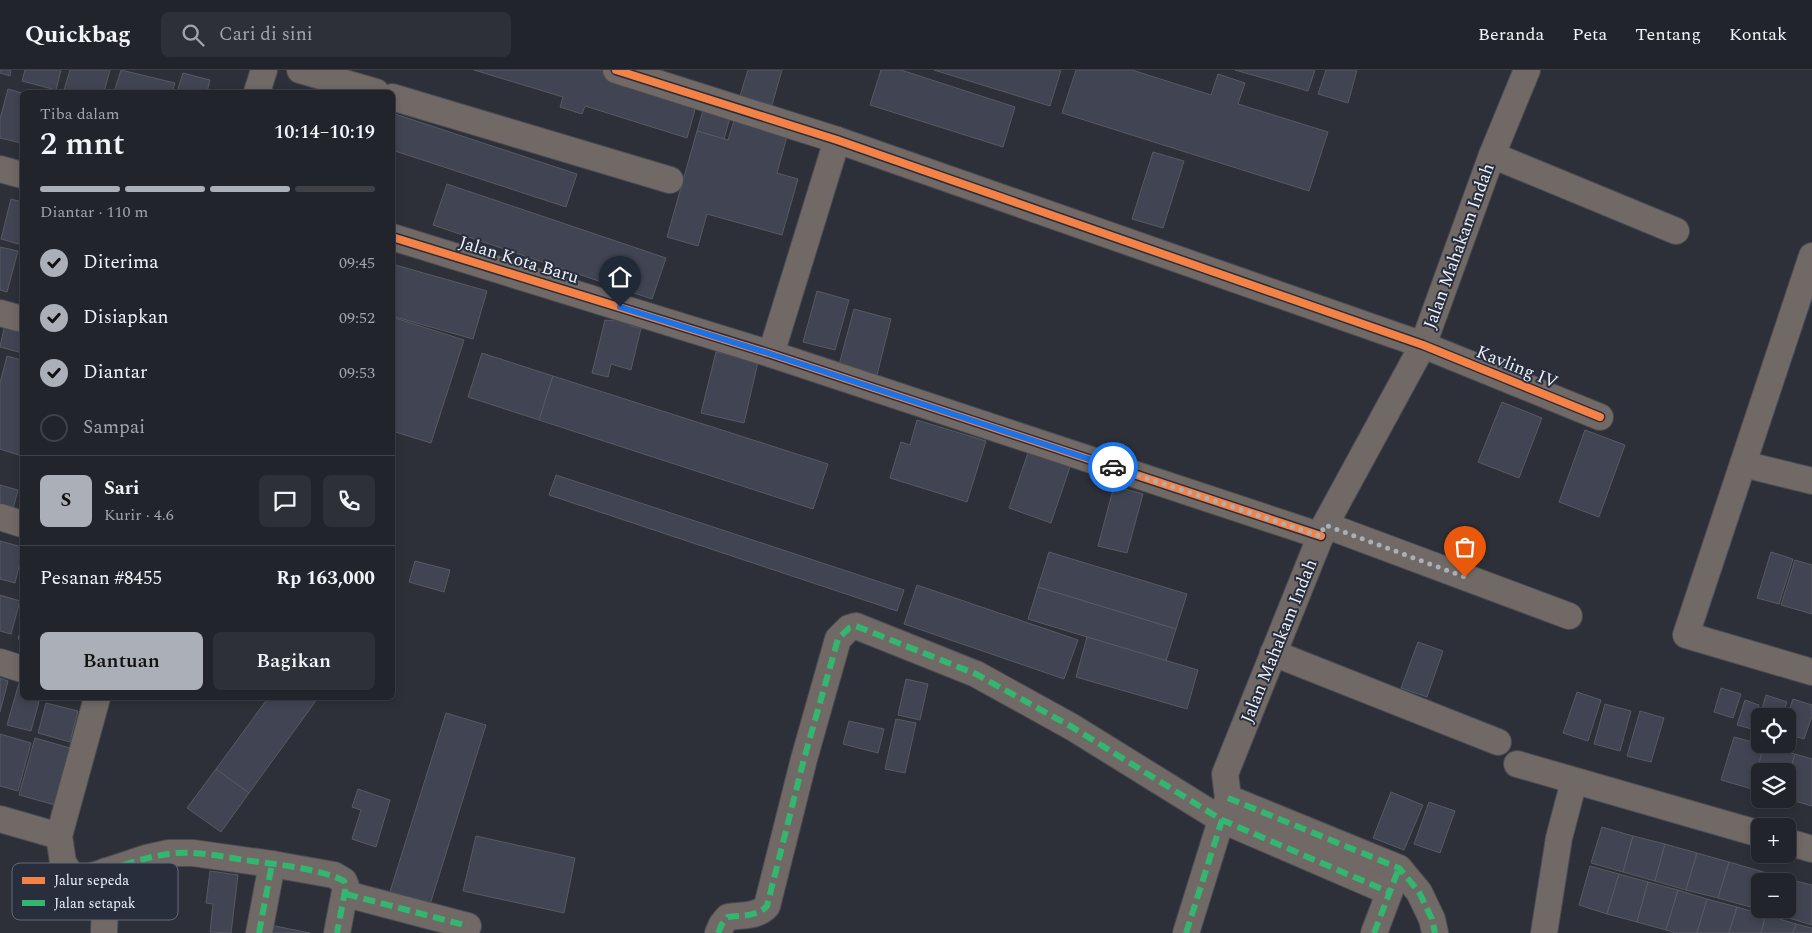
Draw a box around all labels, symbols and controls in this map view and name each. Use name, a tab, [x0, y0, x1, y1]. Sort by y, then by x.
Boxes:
search box	[161, 12, 511, 57]
text: Quickbag	[25, 17, 131, 53]
text: Cari di sini	[219, 20, 313, 49]
icon: search	[179, 21, 207, 49]
text: Beranda	[1478, 21, 1544, 48]
text: Peta	[1572, 21, 1607, 48]
text: Tentang	[1635, 21, 1701, 48]
text: Kontak	[1729, 21, 1787, 48]
text: Tiba dalam	[40, 102, 120, 126]
text: 10:14–10:19	[274, 118, 375, 147]
text: 2 mnt	[40, 120, 125, 169]
street label: Jalan Mahakam Indah	[1416, 159, 1502, 333]
text: Diantar · 110 m	[40, 200, 148, 224]
street label: Jalan Kota Baru	[456, 229, 582, 291]
text: Diterima	[83, 248, 159, 277]
icon: check	[40, 249, 68, 277]
text: 09:45	[339, 251, 375, 275]
pin	[599, 256, 641, 307]
icon: home	[606, 263, 634, 291]
text: Disiapkan	[83, 303, 169, 332]
icon: check	[40, 304, 68, 332]
text: 09:52	[339, 306, 375, 330]
street label: Kavling IV	[1472, 338, 1562, 396]
text: Diantar	[83, 358, 148, 387]
icon: check	[40, 359, 68, 387]
text: 09:53	[339, 361, 375, 385]
text: Sampai	[83, 413, 145, 442]
courier	[1088, 442, 1138, 492]
icon: car	[1099, 453, 1127, 481]
text: Sari	[104, 474, 139, 503]
button: chat	[259, 475, 311, 527]
button: phone	[323, 475, 375, 527]
text: S	[61, 486, 71, 515]
text: Kurir · 4.6	[104, 503, 174, 527]
pin	[1444, 526, 1486, 577]
icon: bag	[1451, 533, 1479, 561]
street label: Jalan Mahakam Indah	[1234, 555, 1324, 727]
text: Pesanan #8455	[40, 564, 162, 593]
text: Rp 163,000	[276, 564, 375, 593]
button: Bantuan	[40, 632, 203, 690]
button: Bagikan	[213, 632, 375, 690]
map controls	[1751, 708, 1796, 918]
button: locate	[1751, 708, 1796, 753]
button: layers	[1751, 763, 1796, 808]
button: +	[1751, 818, 1796, 863]
legend	[12, 863, 178, 920]
text: Jalur sepeda	[54, 870, 129, 891]
button: −	[1751, 873, 1796, 918]
text: Jalan setapak	[54, 893, 136, 914]

